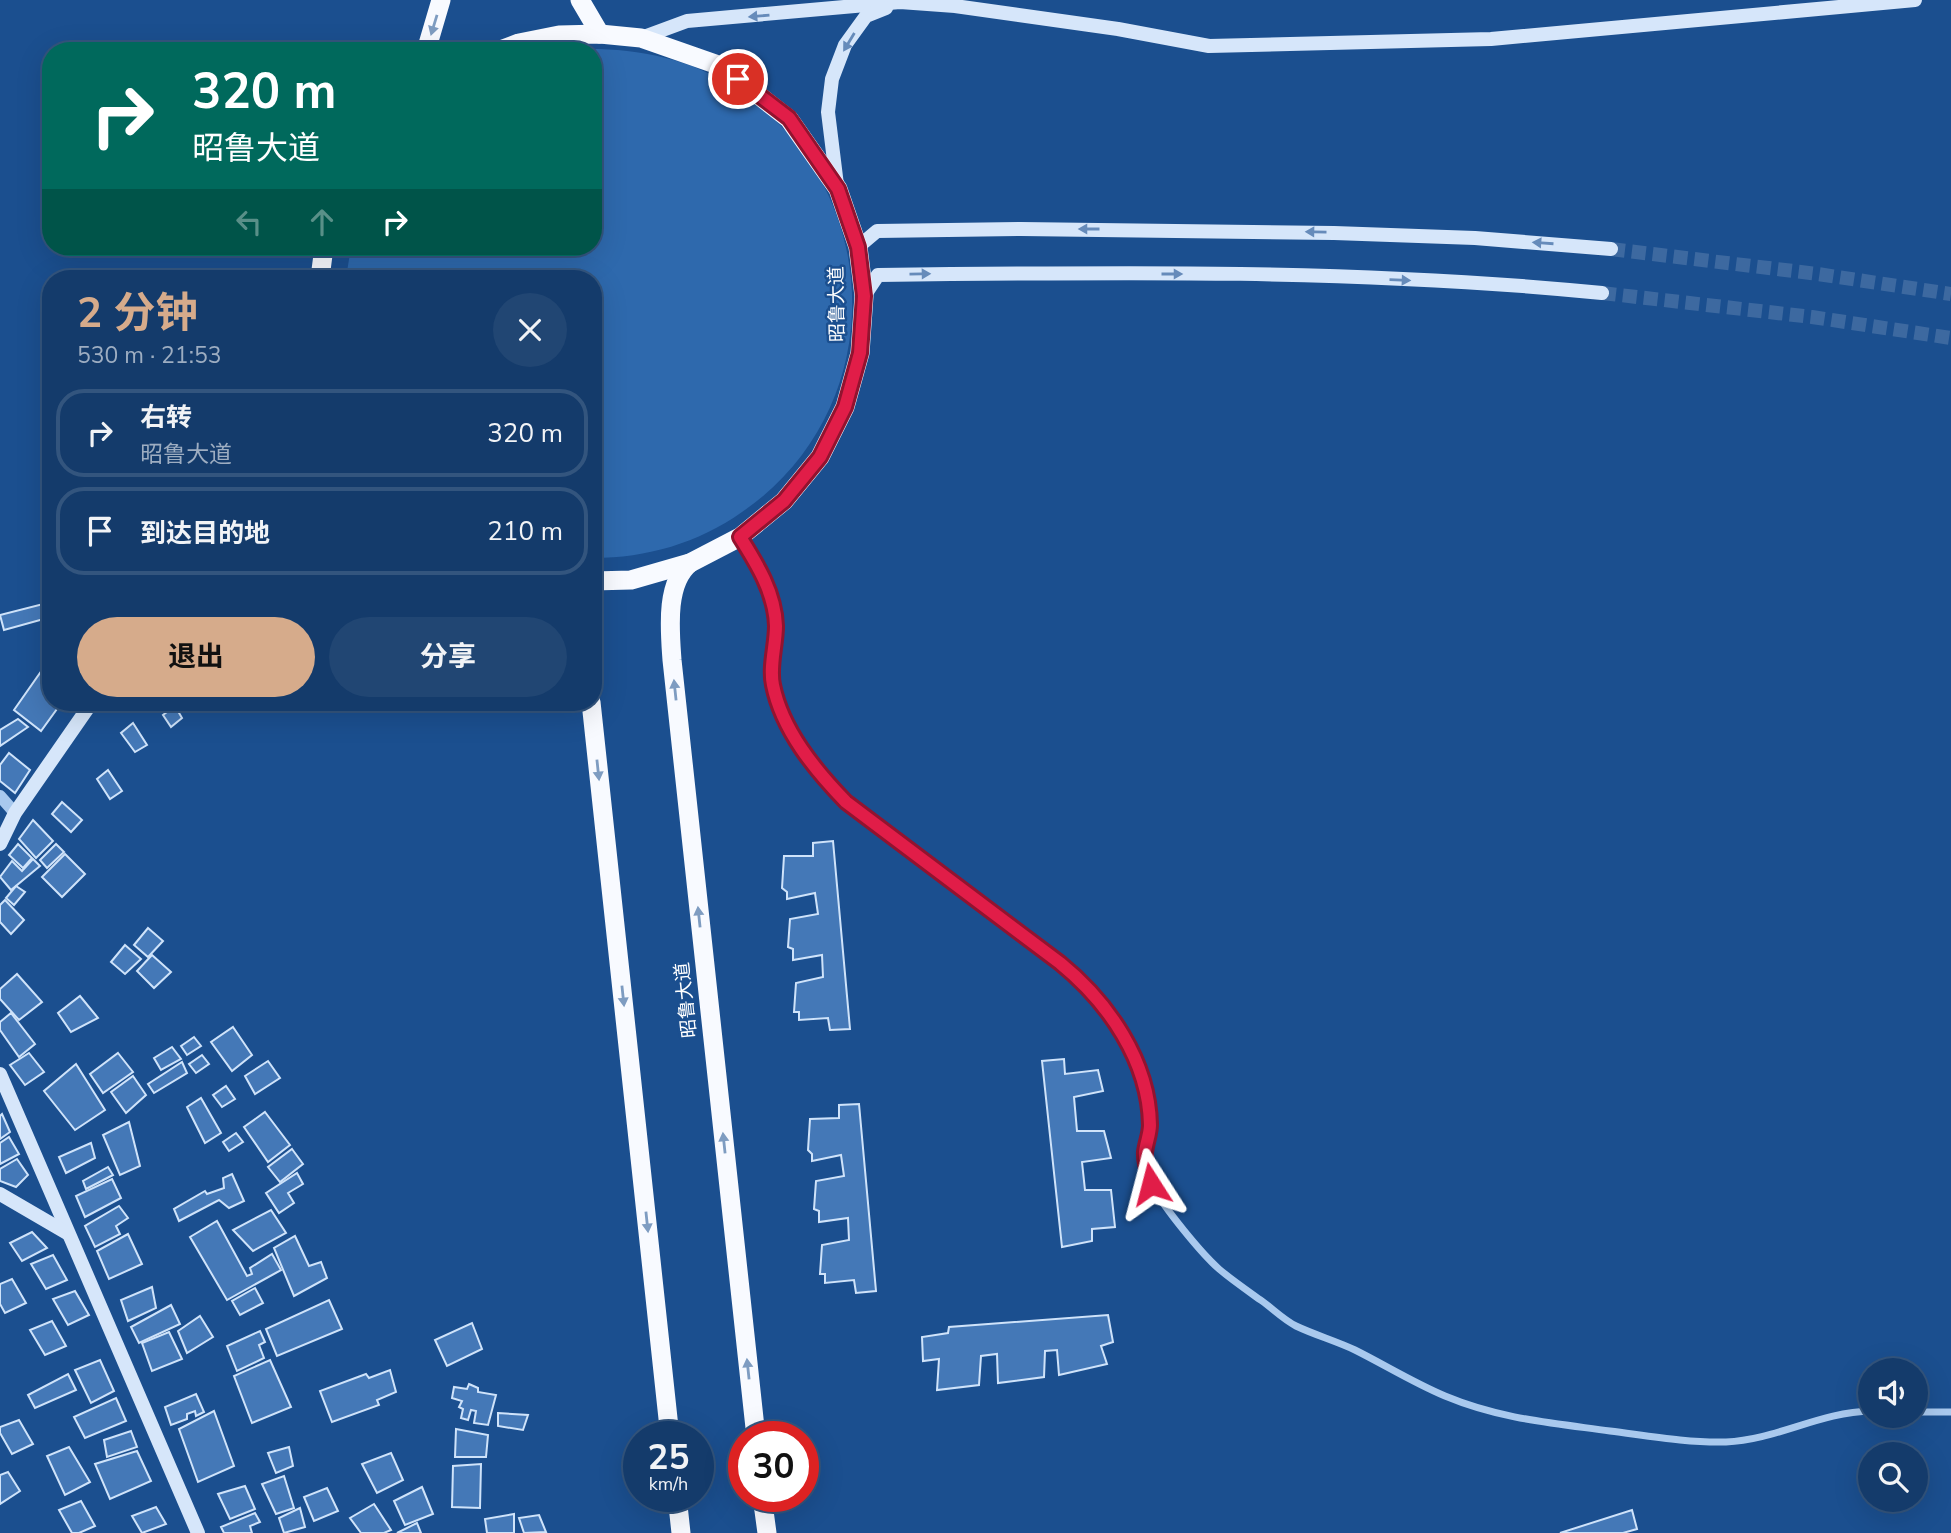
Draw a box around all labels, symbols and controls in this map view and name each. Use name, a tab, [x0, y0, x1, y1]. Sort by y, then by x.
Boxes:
one-way arrow	[748, 11, 770, 22]
one-way arrow	[428, 15, 438, 36]
one-way arrow	[842, 32, 855, 52]
pin	[708, 49, 768, 109]
text: 320 m	[192, 58, 336, 125]
icon: arrive	[719, 60, 757, 98]
icon: right	[77, 70, 168, 161]
text: 昭鲁大道	[192, 127, 320, 170]
icon: left	[230, 203, 268, 241]
icon: ahead	[303, 203, 341, 241]
icon: right	[376, 203, 414, 241]
one-way arrow	[1077, 223, 1099, 235]
one-way arrow	[1305, 227, 1327, 238]
one-way arrow	[1532, 237, 1554, 248]
street label: 昭鲁大道	[823, 266, 851, 342]
one-way arrow	[1162, 268, 1184, 280]
one-way arrow	[910, 269, 932, 280]
one-way arrow	[1389, 274, 1411, 285]
text: 2 分钟	[77, 285, 198, 342]
button: close	[493, 293, 567, 367]
text: 530 m · 21:53	[77, 340, 222, 371]
text: 右转	[140, 400, 192, 435]
icon: right	[81, 414, 119, 452]
text: 320 m	[487, 416, 563, 451]
text: 昭鲁大道	[140, 439, 232, 470]
icon: arrive	[81, 512, 119, 550]
text: 210 m	[487, 514, 563, 549]
text: 到达目的地	[140, 516, 270, 551]
button: 退出	[77, 617, 315, 697]
button: 分享	[329, 617, 567, 697]
one-way arrow	[669, 679, 680, 701]
one-way arrow	[593, 759, 604, 781]
one-way arrow	[694, 905, 705, 927]
street label: 昭鲁大道	[669, 961, 703, 1039]
one-way arrow	[617, 985, 628, 1007]
one-way arrow	[718, 1132, 729, 1154]
position arrow	[1114, 1147, 1188, 1221]
one-way arrow	[642, 1211, 653, 1233]
one-way arrow	[743, 1358, 754, 1380]
map controls	[1858, 1358, 1928, 1512]
button: sound	[1858, 1358, 1928, 1428]
speed limit sign: 30	[728, 1421, 819, 1512]
text: 25	[647, 1434, 690, 1481]
button: search	[1858, 1442, 1928, 1512]
text: km/h	[649, 1472, 688, 1496]

